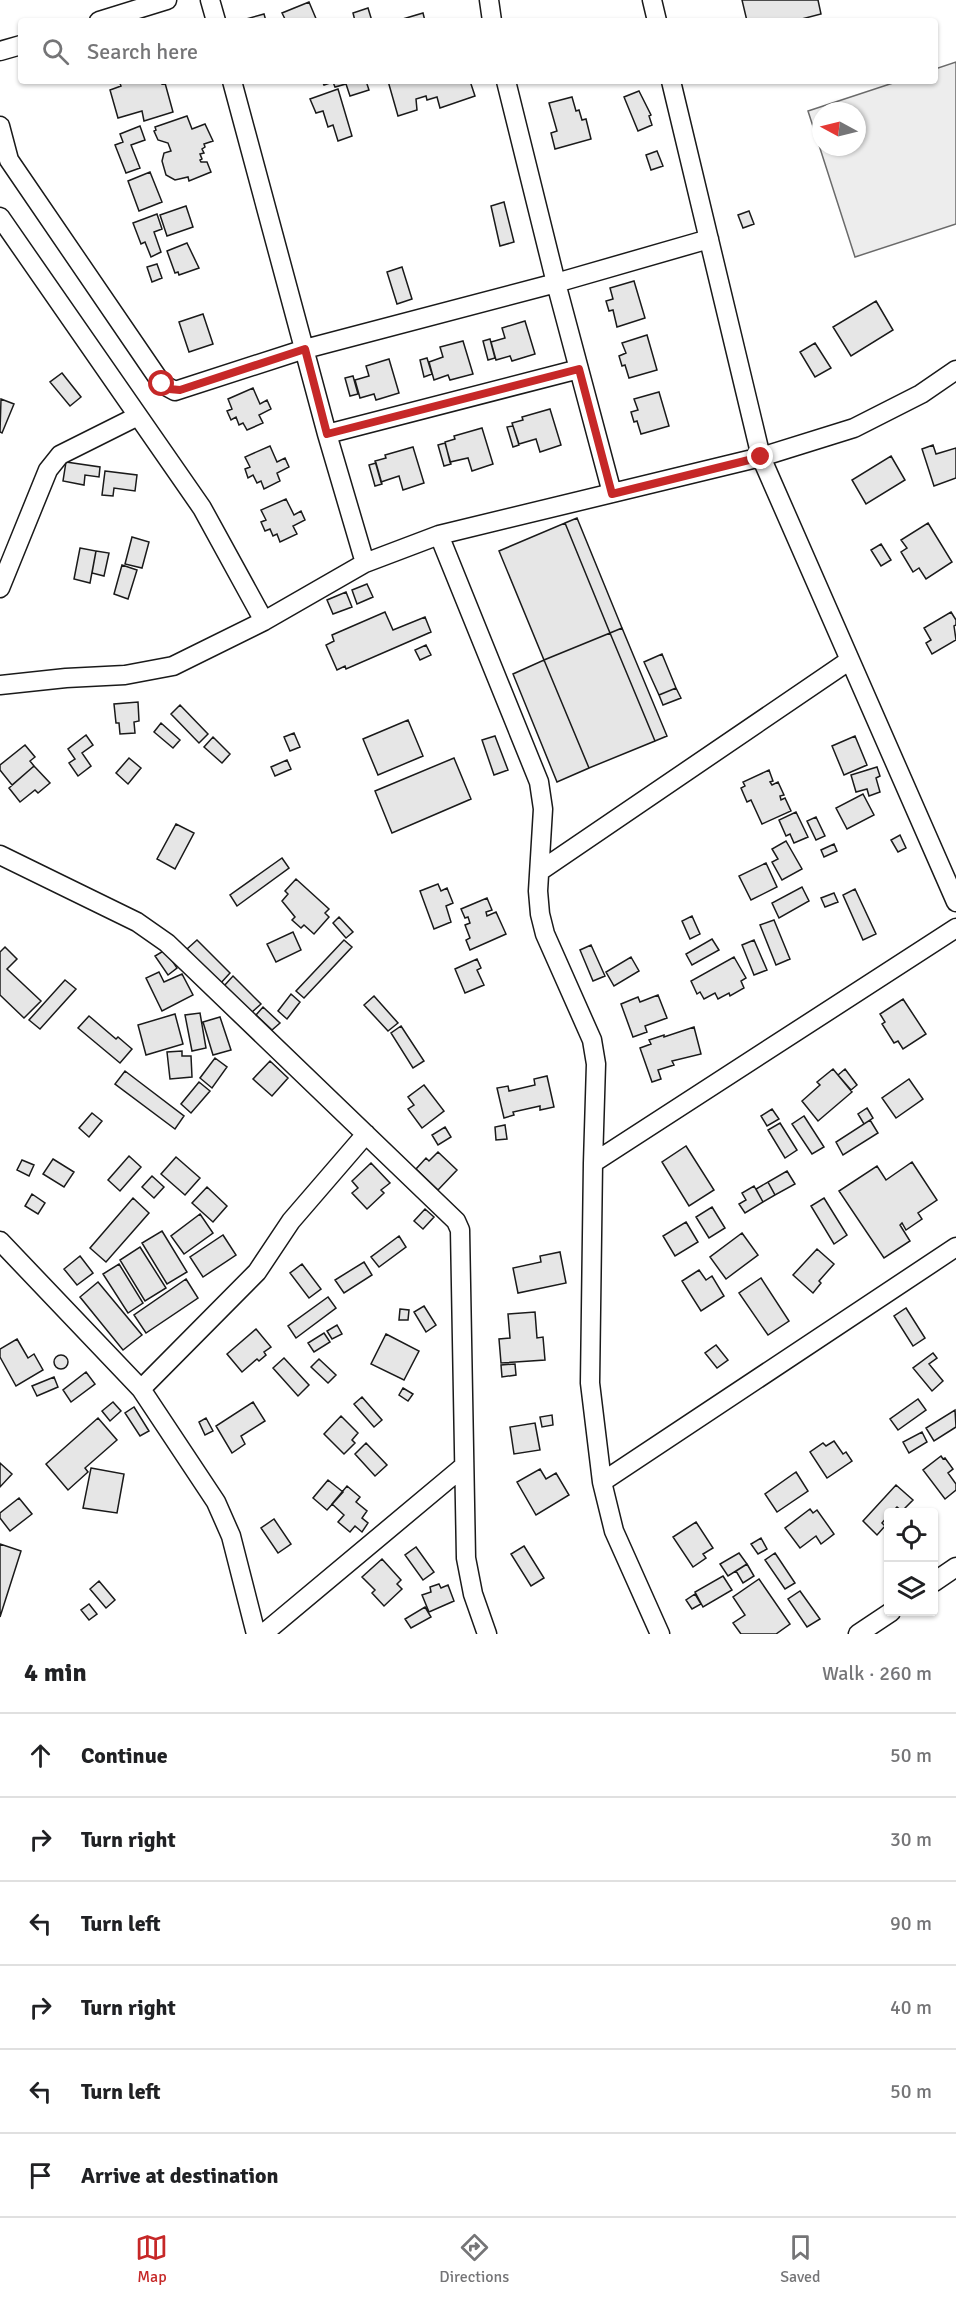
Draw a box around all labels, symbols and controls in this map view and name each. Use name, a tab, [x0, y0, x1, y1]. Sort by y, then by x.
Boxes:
search box	[18, 18, 938, 84]
icon: search	[39, 35, 72, 68]
text: Search here	[87, 38, 198, 65]
north arrow	[812, 102, 866, 156]
route start	[148, 370, 174, 396]
route end	[747, 443, 773, 469]
map controls	[884, 1508, 938, 1616]
button: locate	[884, 1508, 938, 1562]
button: layers	[884, 1562, 938, 1616]
text: 4 min	[24, 1657, 87, 1689]
text: Walk · 260 m	[822, 1661, 932, 1686]
icon: ahead	[24, 1739, 57, 1772]
text: Continue	[81, 1742, 168, 1769]
text: 50 m	[890, 1743, 932, 1768]
icon: right	[24, 1823, 57, 1856]
text: Turn right	[81, 1826, 176, 1853]
text: 30 m	[890, 1827, 932, 1852]
icon: left	[24, 1907, 57, 1940]
text: Turn left	[81, 1910, 161, 1937]
text: 90 m	[890, 1911, 932, 1936]
icon: right	[24, 1991, 57, 2024]
text: Turn right	[81, 1994, 176, 2021]
text: 40 m	[890, 1995, 932, 2020]
icon: left	[24, 2075, 57, 2108]
text: Turn left	[81, 2078, 161, 2105]
text: 50 m	[890, 2079, 932, 2104]
icon: arrive	[24, 2159, 57, 2192]
text: Arrive at destination	[81, 2162, 278, 2189]
tab: Map	[135, 2231, 168, 2287]
tab: Directions	[439, 2231, 509, 2287]
tab: Saved	[780, 2231, 821, 2287]

